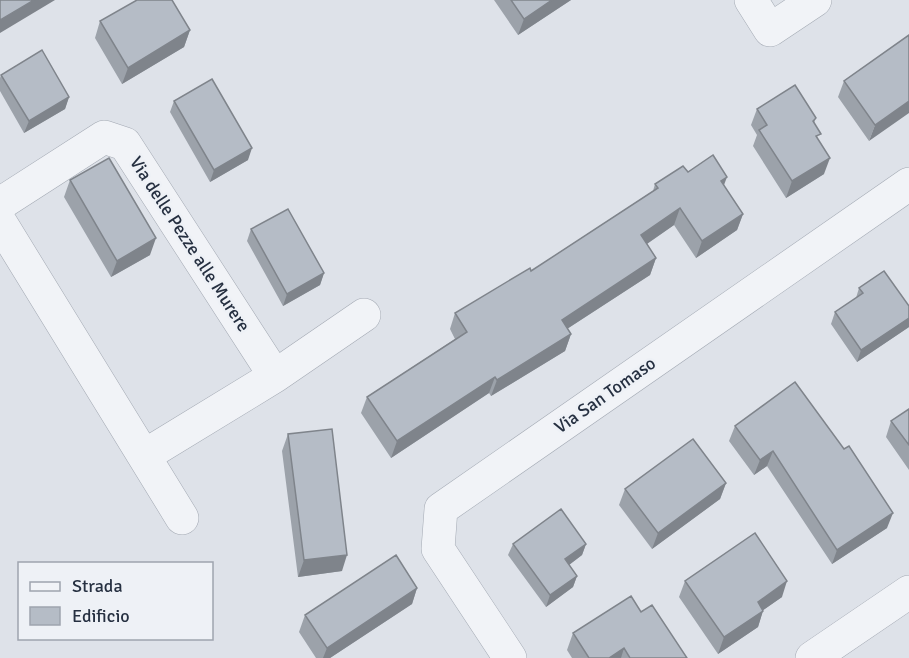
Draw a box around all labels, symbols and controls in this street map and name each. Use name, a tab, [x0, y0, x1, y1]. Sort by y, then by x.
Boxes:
street label: Via delle Pezze alle Murere	[125, 152, 255, 336]
street label: Via San Tomaso	[550, 352, 660, 438]
legend	[18, 562, 213, 640]
text: Strada	[72, 575, 123, 597]
text: Edificio	[72, 605, 130, 627]

